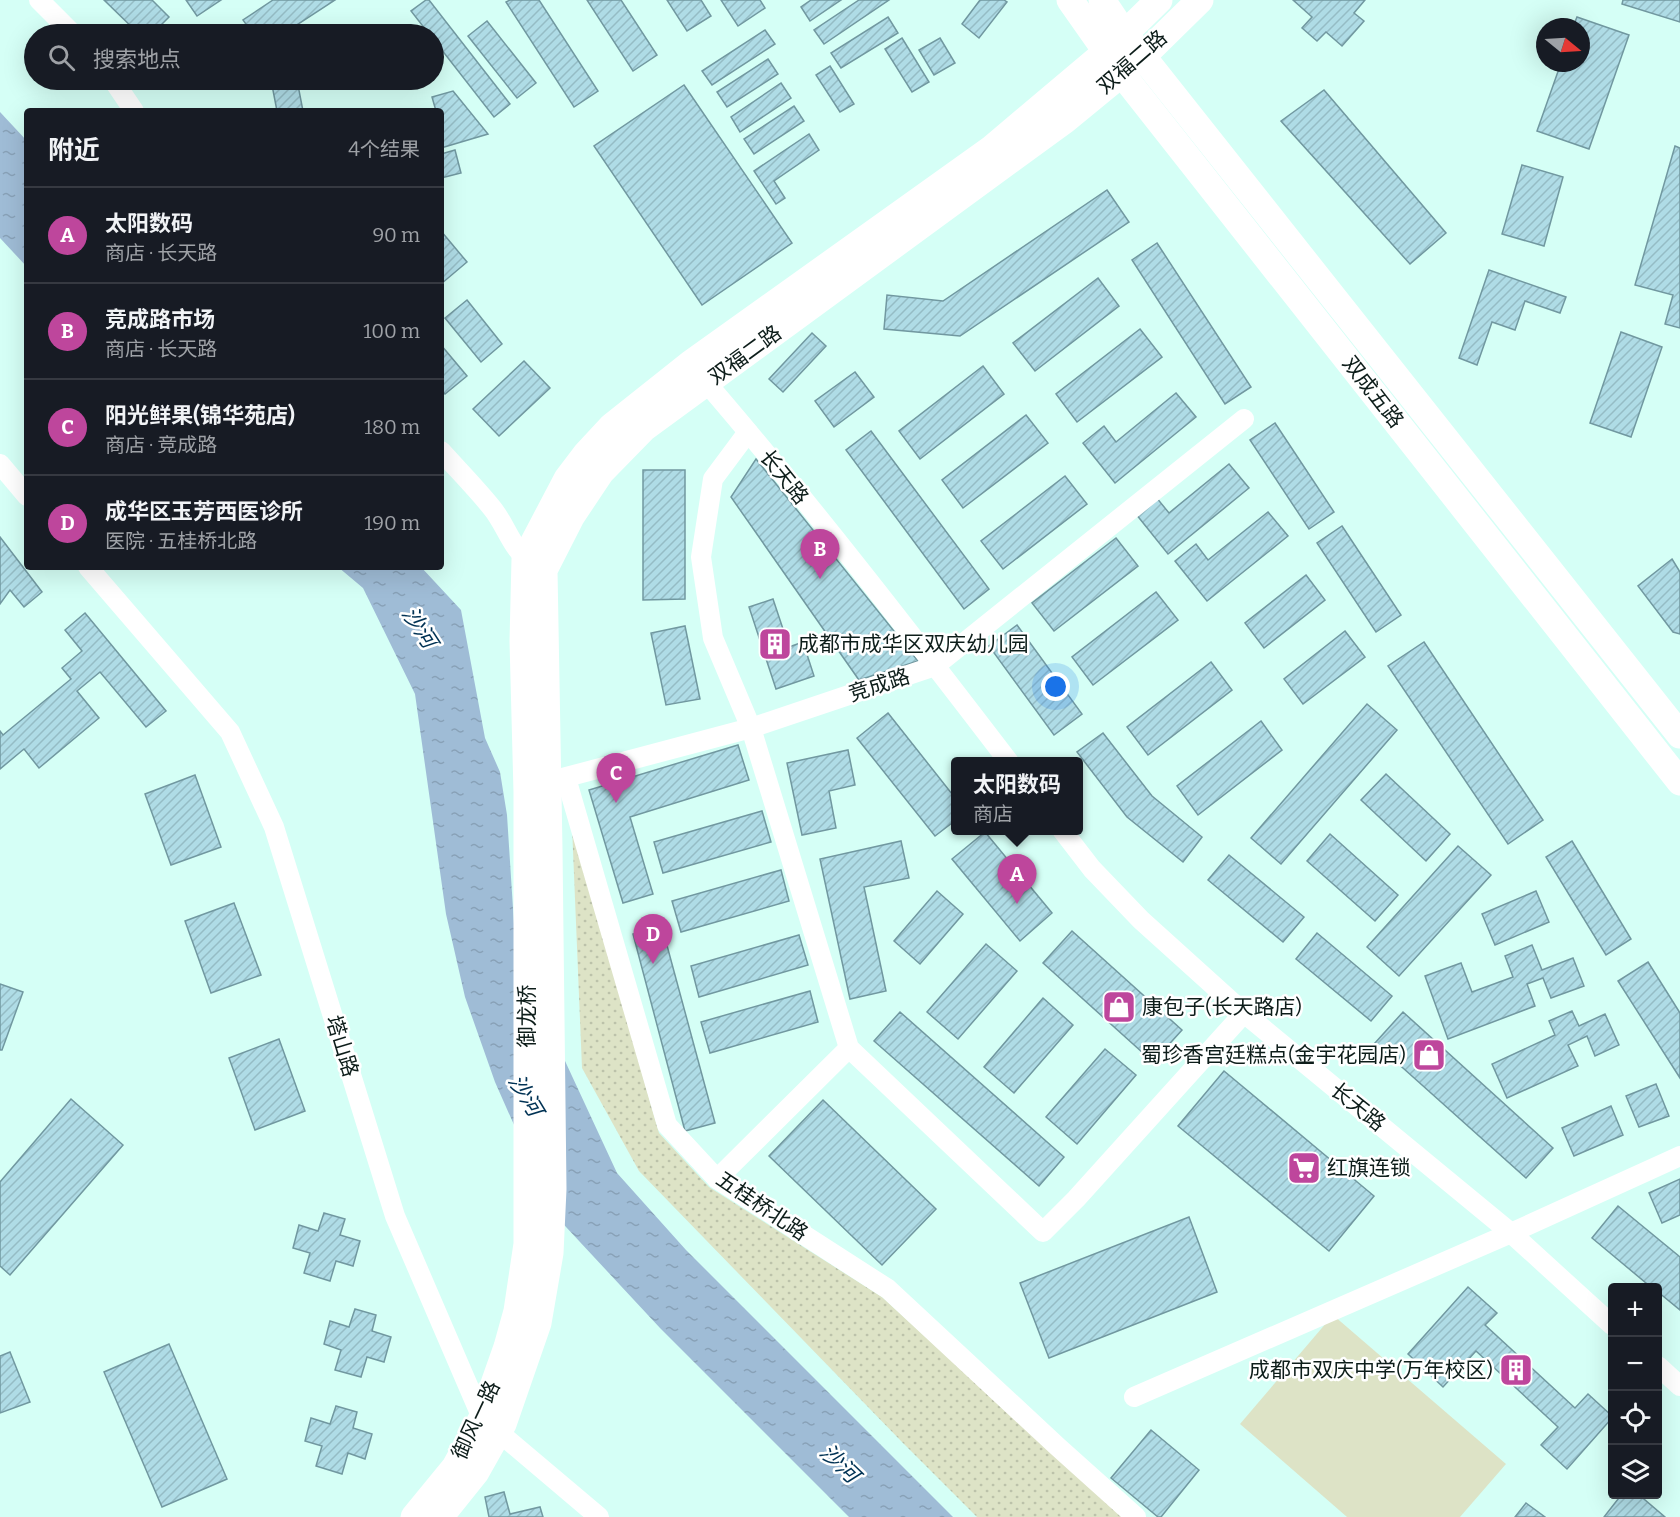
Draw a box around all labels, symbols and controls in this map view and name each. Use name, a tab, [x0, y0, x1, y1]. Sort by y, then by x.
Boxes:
north arrow	[1536, 18, 1590, 72]
search box	[24, 24, 444, 90]
street label: 双福二路	[1092, 25, 1172, 99]
icon: search	[45, 41, 78, 74]
text: 搜索地点	[93, 46, 181, 73]
text: 附近	[48, 135, 100, 166]
text: 4个结果	[348, 137, 420, 161]
text: 太阳数码	[105, 210, 193, 237]
text: A	[60, 223, 75, 247]
text: 90 m	[372, 223, 420, 247]
text: 商店 · 长天路	[105, 241, 217, 265]
text: 竞成路市场	[105, 306, 215, 333]
text: B	[61, 319, 74, 343]
text: 100 m	[363, 319, 420, 343]
street label: 双福二路	[703, 320, 787, 390]
text: 商店 · 长天路	[105, 337, 217, 361]
street label: 双成五路	[1337, 351, 1409, 433]
text: 阳光鲜果(锦华苑店)	[105, 402, 295, 429]
text: C	[61, 415, 74, 439]
text: 180 m	[364, 415, 420, 439]
text: 商店 · 竞成路	[105, 433, 217, 457]
street label: 长天路	[754, 444, 814, 510]
text: 成华区玉芳西医诊所	[105, 498, 303, 525]
text: D	[60, 511, 75, 535]
text: 190 m	[364, 511, 420, 535]
text: 医院 · 五桂桥北路	[105, 529, 257, 553]
pin: B	[800, 530, 840, 579]
water label: 沙河	[396, 601, 445, 656]
building icon: 成都市成华区双庆幼儿园	[757, 626, 793, 662]
place label: 成都市成华区双庆幼儿园	[798, 631, 1029, 657]
street label: 竞成路	[845, 663, 913, 707]
your location	[1041, 672, 1070, 701]
pin: C	[596, 754, 636, 803]
popup	[951, 757, 1083, 835]
text: 太阳数码	[973, 771, 1061, 798]
text: 商店	[973, 802, 1013, 826]
pin: A	[998, 854, 1036, 904]
pin: D	[634, 914, 672, 964]
street label: 御龙桥	[514, 985, 540, 1048]
shop icon: 康包子(长天路店)	[1101, 989, 1137, 1025]
place label: 康包子(长天路店)	[1142, 994, 1302, 1020]
street label: 塔山路	[320, 1012, 364, 1080]
shop icon: 蜀珍香宫廷糕点(金宇花园店)	[1411, 1037, 1447, 1073]
place label: 蜀珍香宫廷糕点(金宇花园店)	[1141, 1042, 1406, 1068]
water label: 沙河	[503, 1069, 551, 1124]
street label: 长天路	[1325, 1077, 1391, 1137]
supermarket icon: 红旗连锁	[1286, 1150, 1322, 1186]
place label: 红旗连锁	[1327, 1155, 1411, 1181]
street label: 五桂桥北路	[711, 1166, 813, 1246]
map controls	[1608, 1283, 1662, 1499]
button: +	[1608, 1283, 1662, 1337]
button: −	[1608, 1337, 1662, 1391]
building icon: 成都市双庆中学(万年校区)	[1498, 1352, 1534, 1388]
place label: 成都市双庆中学(万年校区)	[1249, 1357, 1493, 1383]
street label: 御风一路	[446, 1376, 506, 1464]
button: locate	[1608, 1391, 1662, 1445]
water label: 沙河	[814, 1438, 868, 1491]
button: layers	[1608, 1445, 1662, 1499]

